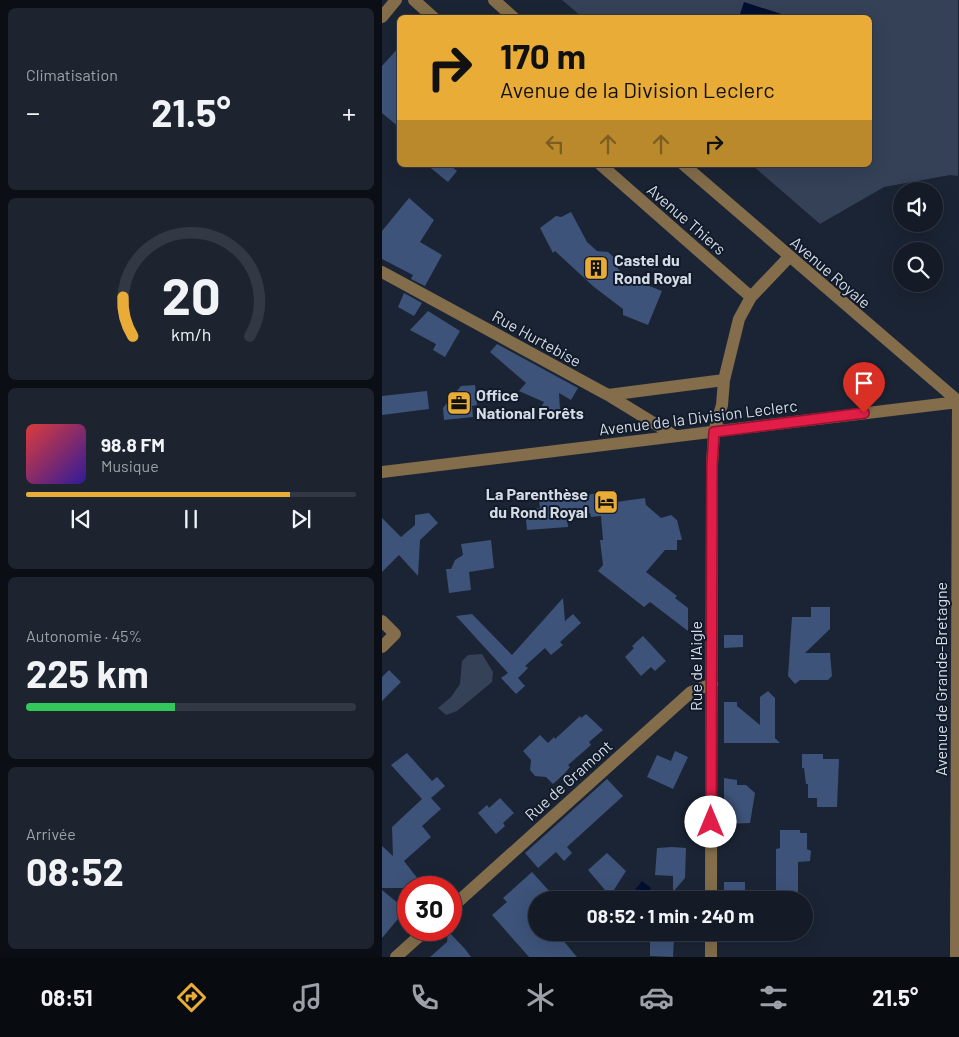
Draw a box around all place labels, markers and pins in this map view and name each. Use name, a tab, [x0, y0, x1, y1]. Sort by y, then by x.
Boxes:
place label: Castel du Rond Royal	[614, 250, 692, 287]
building icon: Castel du Rond Royal	[583, 255, 609, 281]
pin	[843, 362, 885, 413]
place label: Office National Forêts	[476, 385, 584, 422]
office icon: Office National Forêts	[446, 390, 472, 416]
place label: La Parenthèse du Rond Royal	[486, 484, 588, 521]
hotel icon: La Parenthèse du Rond Royal	[593, 489, 619, 515]

